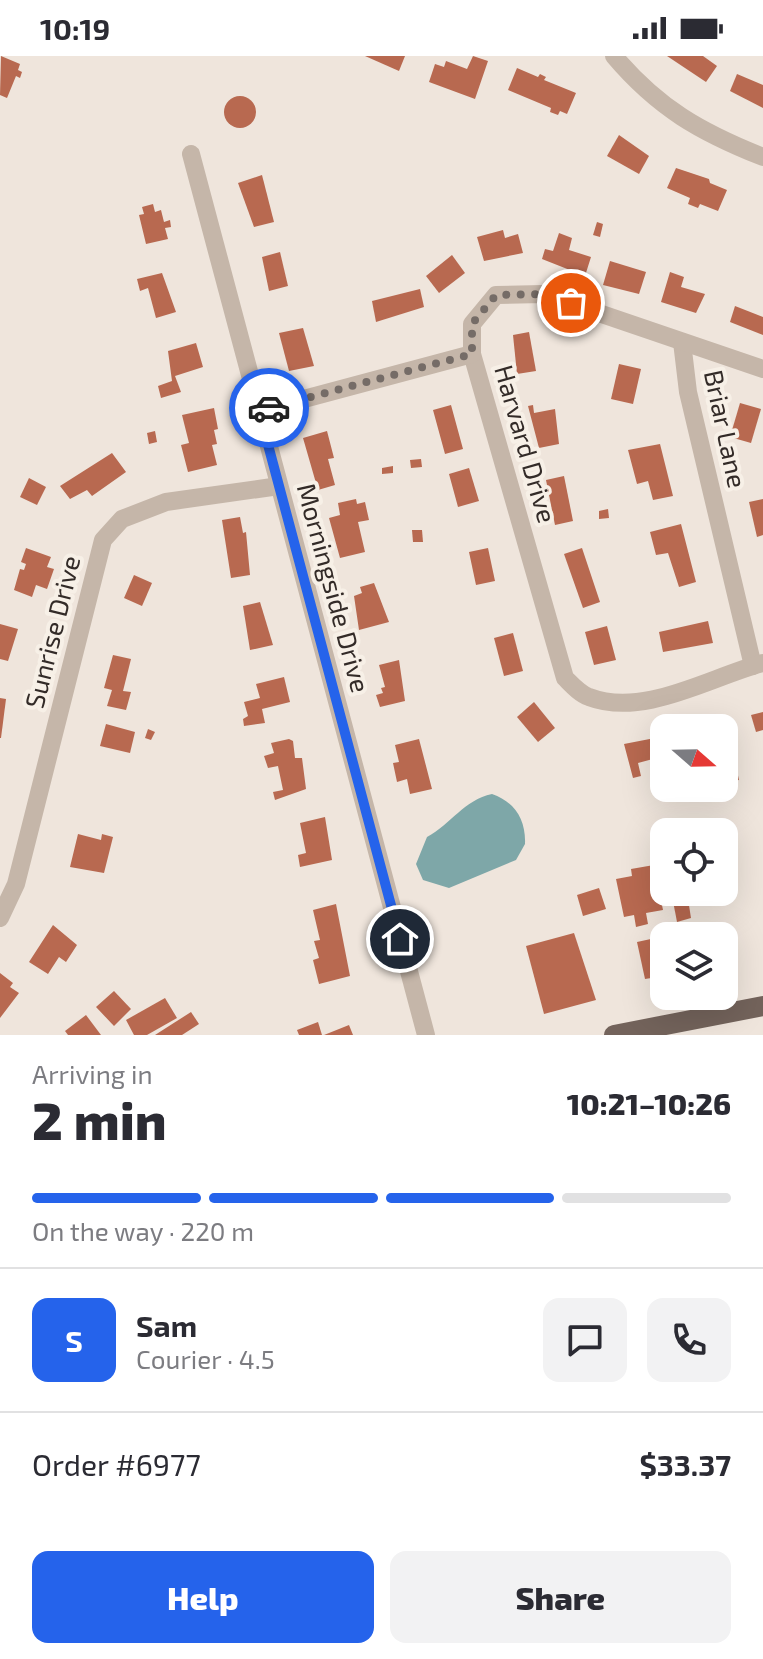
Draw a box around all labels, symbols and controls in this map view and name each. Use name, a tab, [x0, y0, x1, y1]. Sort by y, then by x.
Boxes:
text: 10:19	[40, 10, 110, 46]
pin	[537, 269, 605, 337]
icon: bag	[549, 281, 593, 325]
street label: Harvard Drive	[489, 361, 564, 526]
street label: Briar Lane	[699, 367, 754, 490]
courier	[229, 368, 309, 448]
icon: car	[247, 386, 291, 430]
street label: Morningside Drive	[292, 480, 377, 696]
street label: Sunrise Drive	[18, 552, 85, 711]
north arrow	[650, 714, 738, 802]
map controls	[650, 714, 738, 1010]
button: locate	[650, 818, 738, 906]
pin	[366, 905, 434, 973]
icon: home	[378, 917, 422, 961]
button: layers	[650, 922, 738, 1010]
text: Arriving in	[32, 1058, 153, 1089]
text: 10:21–10:26	[567, 1085, 731, 1121]
text: 2 min	[32, 1088, 167, 1150]
text: On the way · 220 m	[32, 1215, 254, 1246]
button: chat	[543, 1298, 627, 1382]
button: phone	[647, 1298, 731, 1382]
text: Sam	[136, 1307, 197, 1343]
text: S	[65, 1322, 83, 1358]
text: Courier · 4.5	[136, 1343, 275, 1374]
text: Order #6977	[32, 1446, 201, 1482]
text: $33.37	[639, 1446, 731, 1482]
button: Help	[32, 1551, 374, 1643]
button: Share	[390, 1551, 731, 1643]

